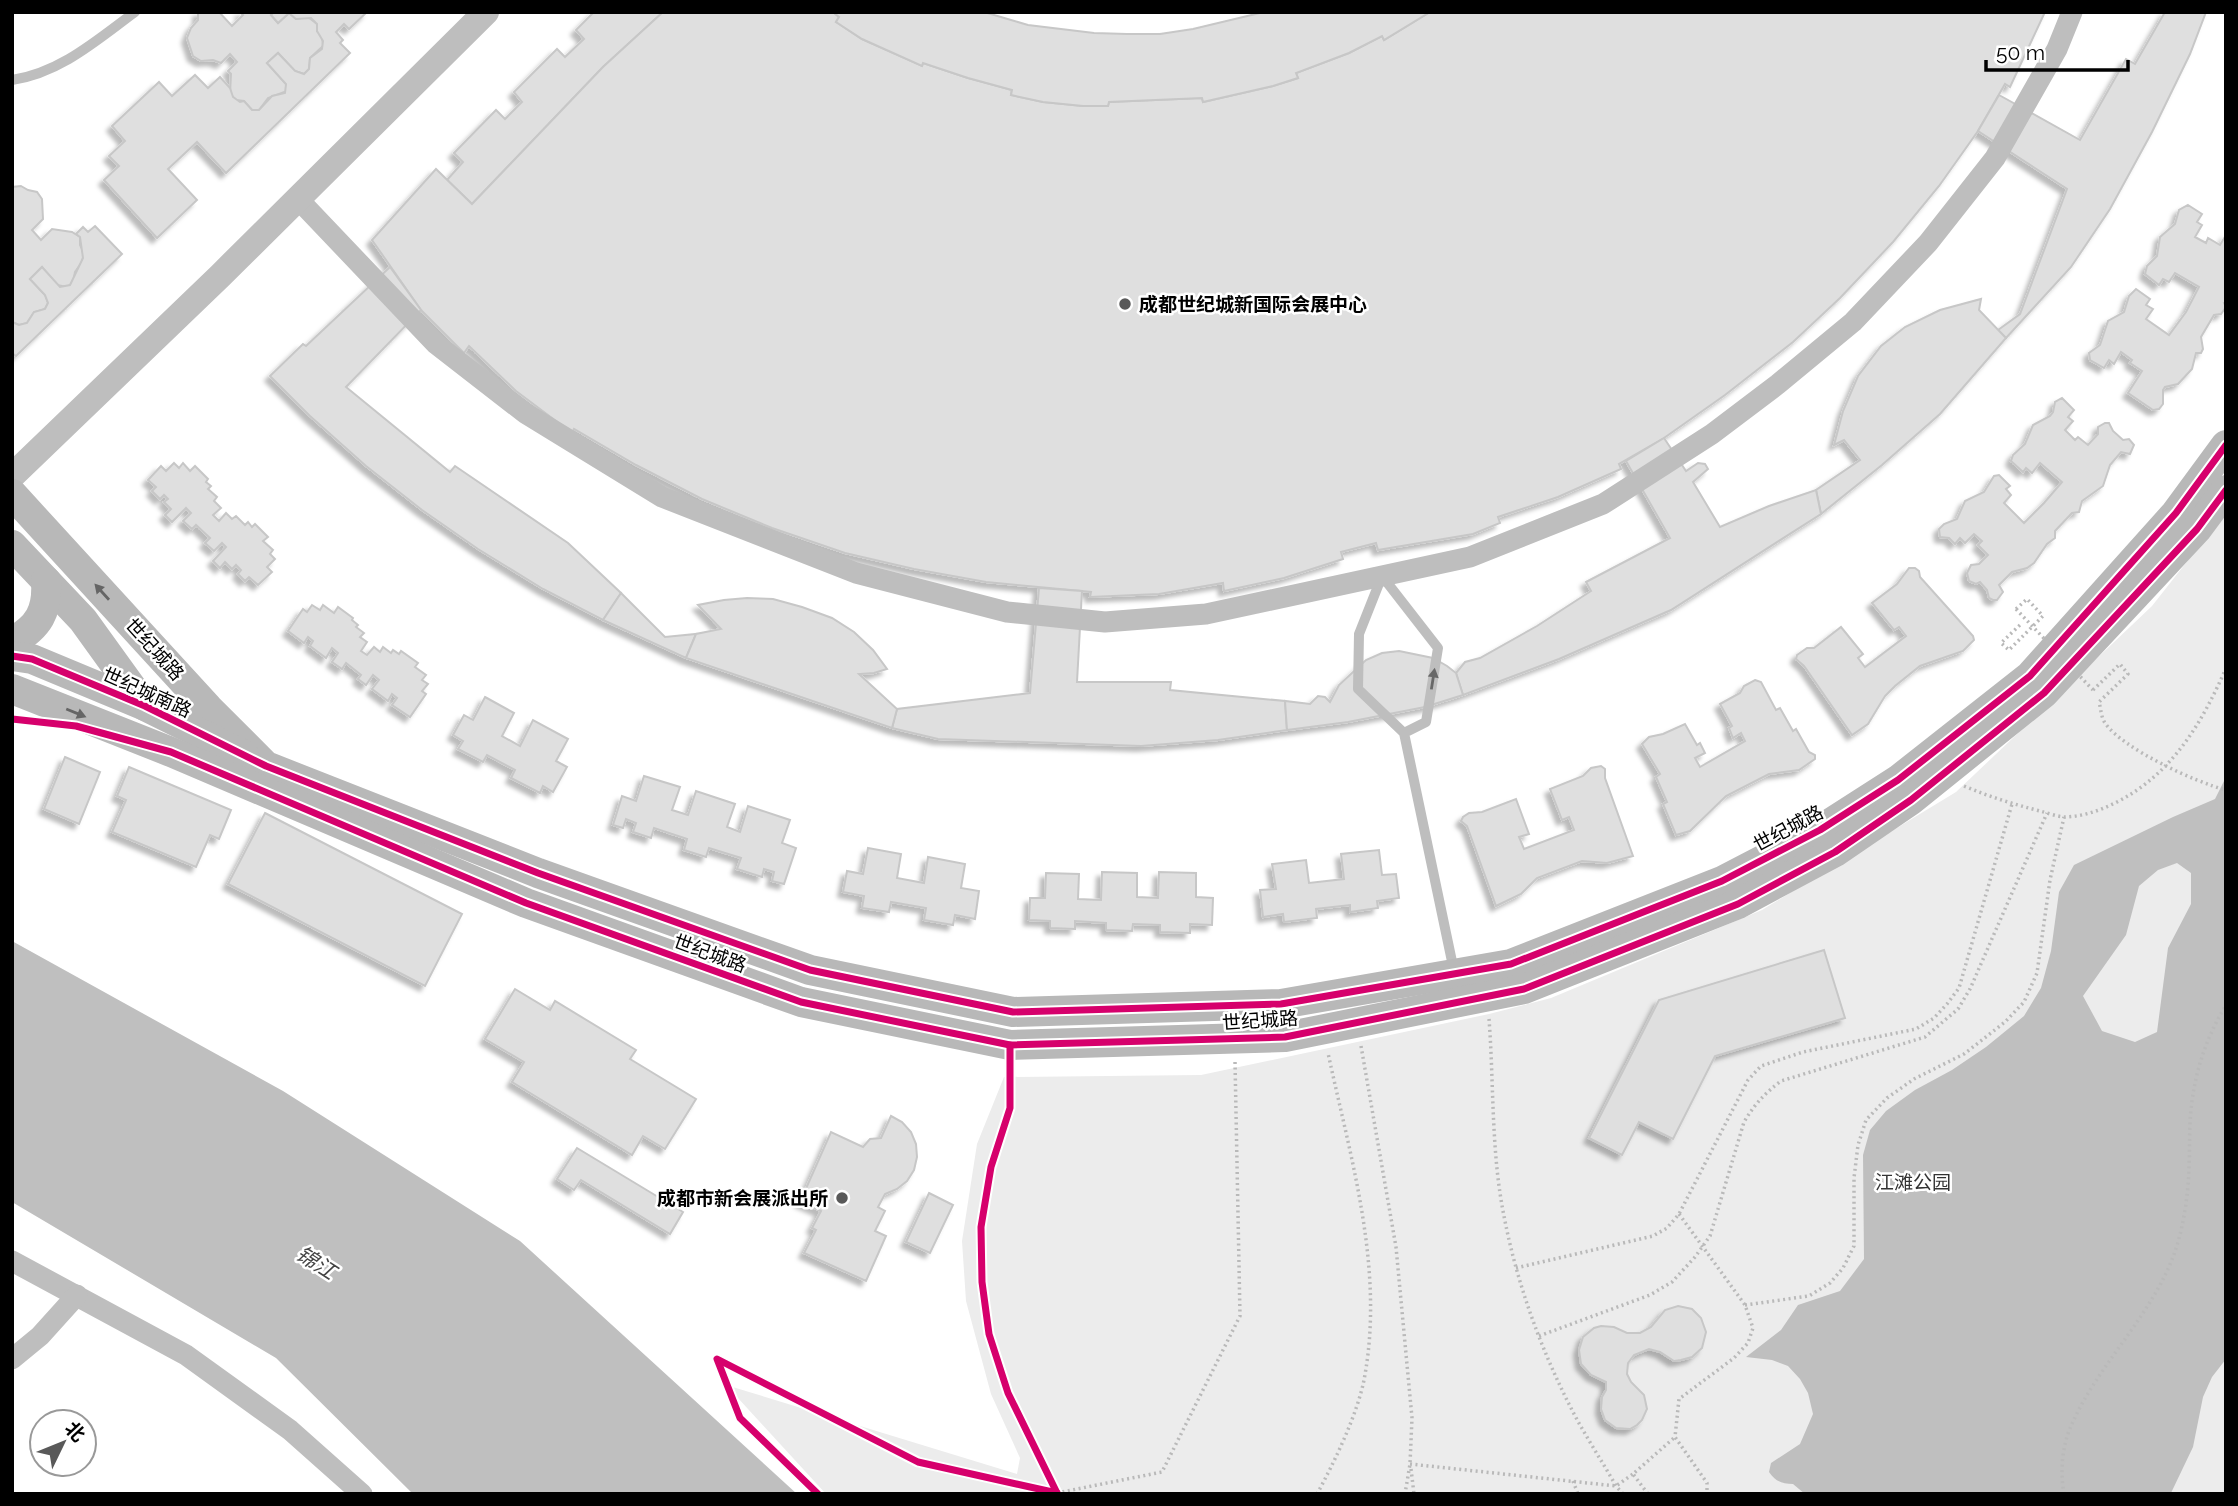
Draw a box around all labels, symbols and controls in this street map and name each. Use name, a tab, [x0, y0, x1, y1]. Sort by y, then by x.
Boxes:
scale bar	[1986, 28, 2128, 72]
text: 50 m	[1996, 40, 2045, 65]
place label: 成都世纪城新国际会展中心	[1139, 293, 1367, 315]
marker: 成都世纪城新国际会展中心	[1117, 296, 1133, 312]
one-way arrow	[94, 583, 110, 601]
street label: 世纪城路	[121, 613, 189, 685]
street label: 世纪城南路	[99, 663, 195, 721]
one-way arrow	[1428, 668, 1439, 690]
one-way arrow	[66, 708, 87, 719]
street label: 世纪城路	[1749, 800, 1827, 856]
street label: 世纪城路	[671, 930, 749, 976]
street label: 世纪城路	[1221, 1006, 1299, 1034]
park label: 江滩公园	[1875, 1171, 1951, 1193]
place label: 成都市新会展派出所	[657, 1187, 828, 1209]
marker: 成都市新会展派出所	[834, 1190, 850, 1206]
water label: 锦江	[292, 1241, 342, 1286]
north arrow	[28, 1408, 98, 1478]
text: 北	[61, 1417, 90, 1446]

